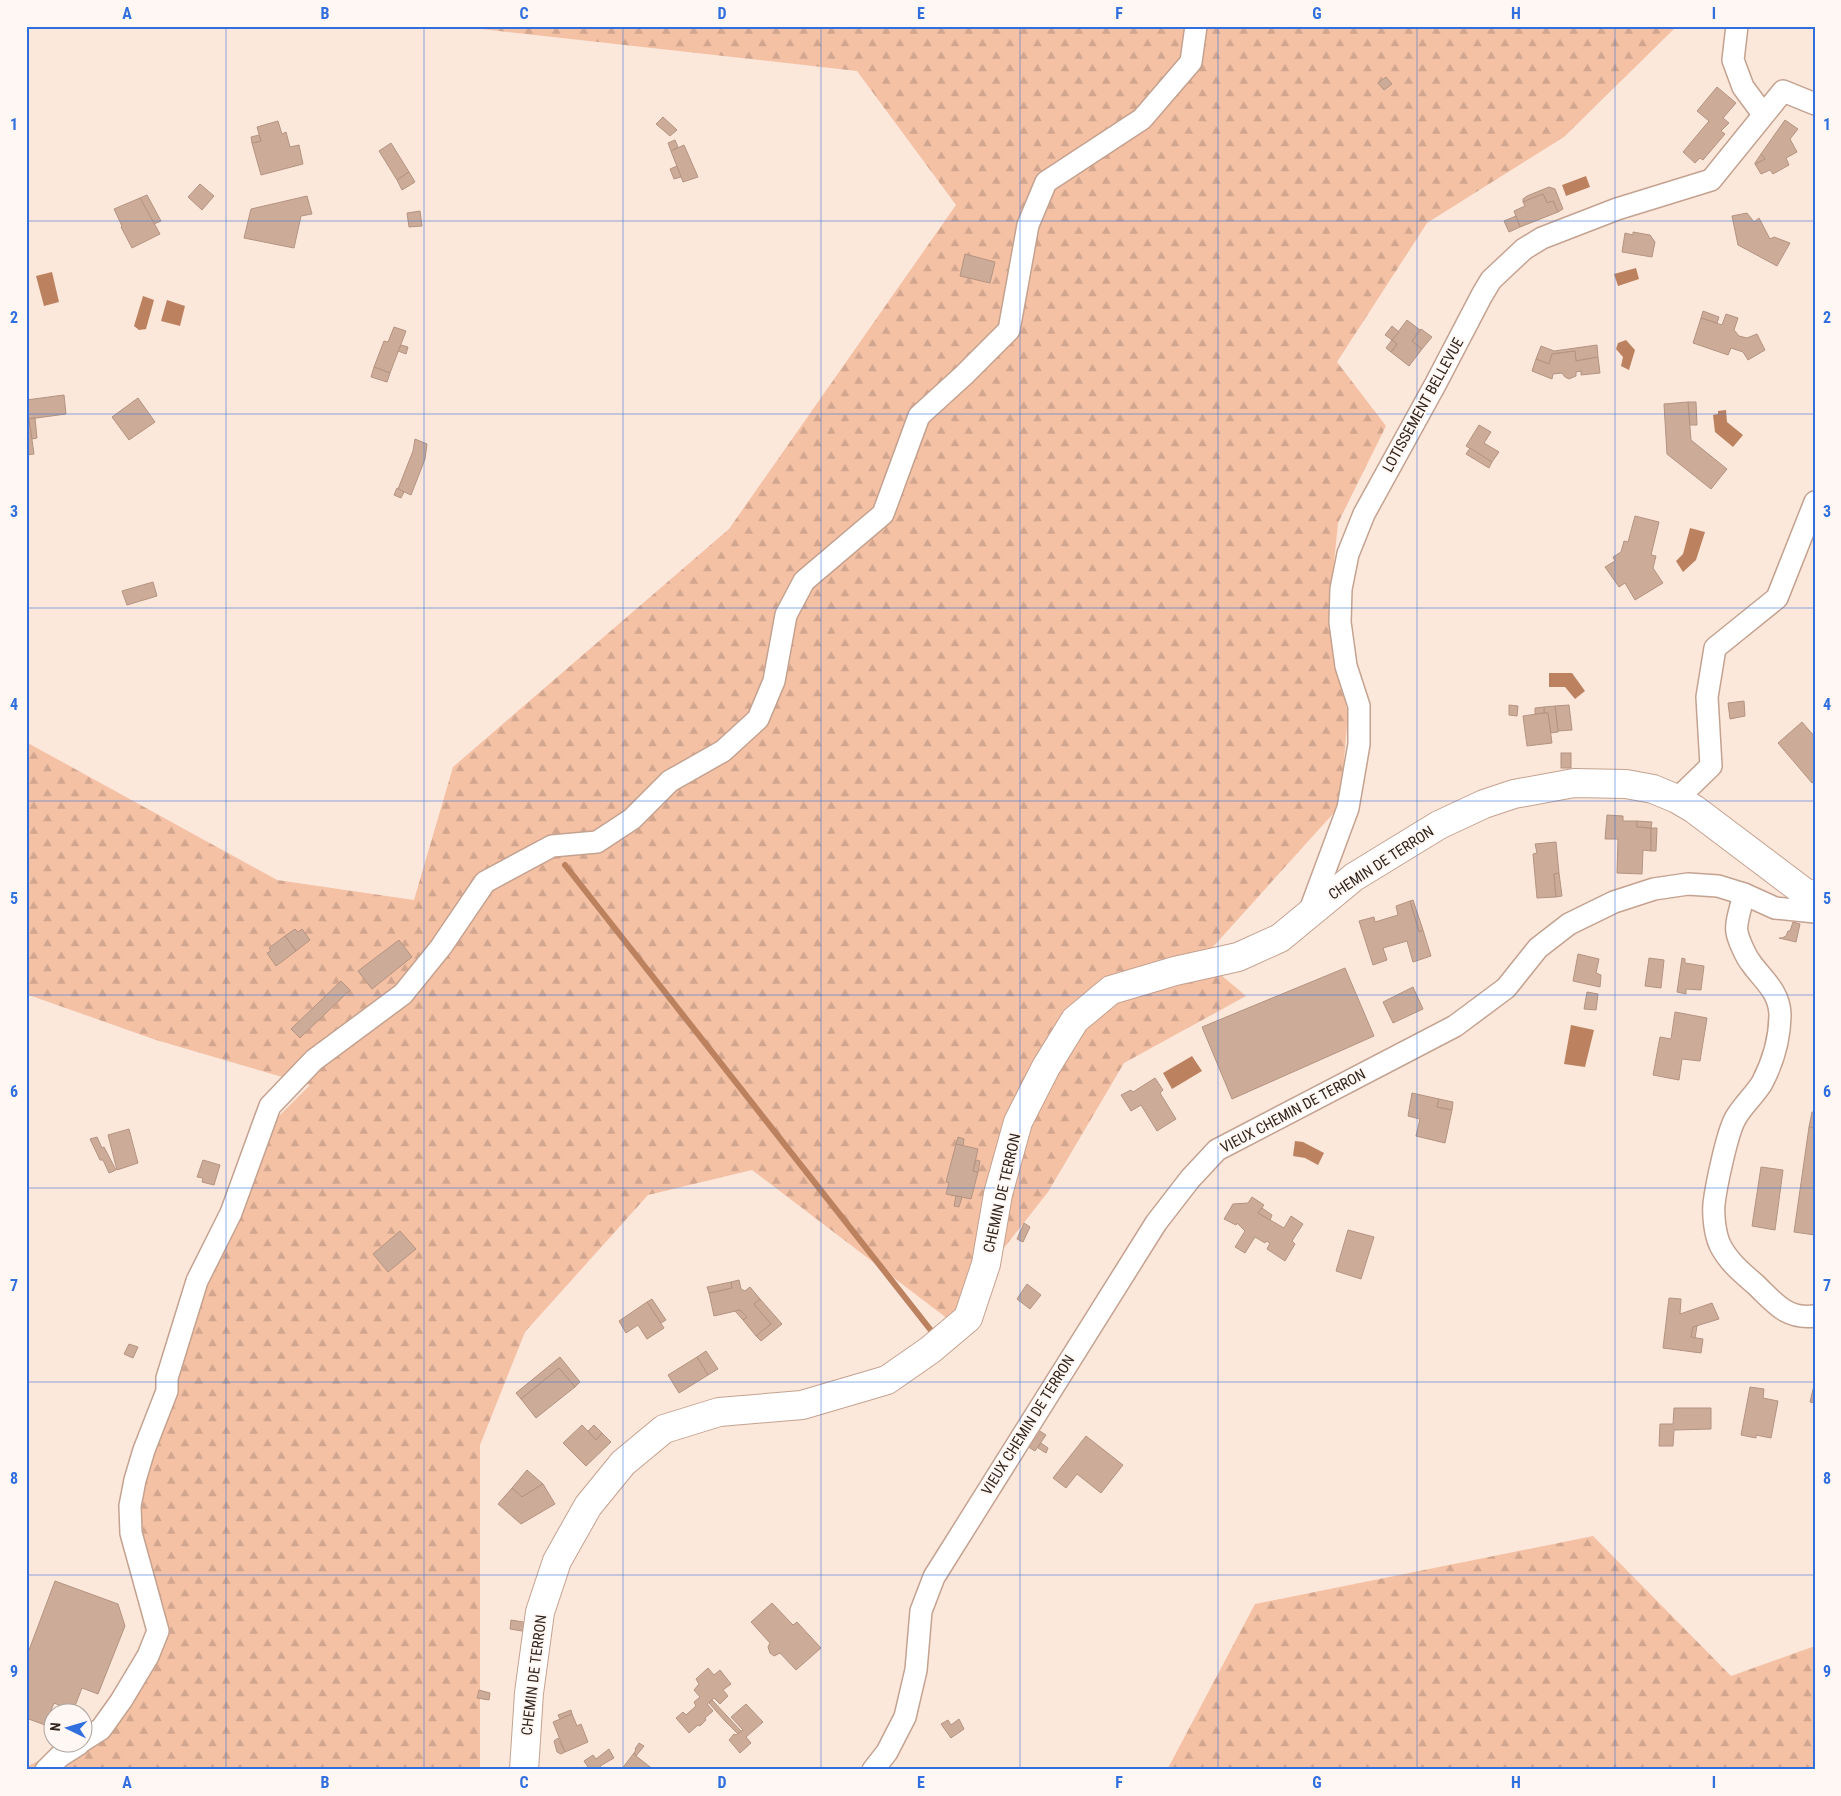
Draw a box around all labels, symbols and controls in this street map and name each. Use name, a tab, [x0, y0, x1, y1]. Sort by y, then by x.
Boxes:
text: A	[122, 4, 132, 23]
text: B	[321, 4, 330, 23]
text: C	[519, 4, 529, 23]
text: D	[717, 4, 727, 23]
text: E	[917, 4, 925, 23]
text: F	[1115, 4, 1123, 23]
text: G	[1312, 4, 1322, 23]
text: H	[1511, 4, 1521, 23]
text: I	[1712, 4, 1716, 23]
text: 1	[10, 115, 18, 134]
text: 1	[1823, 115, 1831, 134]
text: 2	[10, 308, 18, 327]
text: 2	[1823, 308, 1831, 327]
street label: LOTISSEMENT BELLEVUE	[1379, 335, 1467, 475]
text: 3	[10, 502, 18, 521]
text: 3	[1823, 502, 1831, 521]
text: 4	[10, 695, 18, 714]
text: 4	[1823, 695, 1831, 714]
street label: CHEMIN DE TERRON	[1325, 822, 1437, 904]
text: 5	[10, 889, 18, 908]
text: 5	[1823, 889, 1831, 908]
street label: VIEUX CHEMIN DE TERRON	[1217, 1065, 1369, 1157]
text: 6	[10, 1082, 18, 1101]
text: 6	[1823, 1082, 1831, 1101]
street label: CHEMIN DE TERRON	[980, 1132, 1024, 1254]
text: 7	[10, 1276, 18, 1295]
text: 7	[1823, 1276, 1831, 1295]
street label: VIEUX CHEMIN DE TERRON	[978, 1352, 1078, 1498]
text: 8	[10, 1469, 18, 1488]
text: 8	[1823, 1469, 1831, 1488]
street label: CHEMIN DE TERRON	[518, 1613, 550, 1737]
text: 9	[10, 1662, 18, 1681]
text: 9	[1823, 1662, 1831, 1681]
north arrow	[42, 1704, 92, 1754]
text: N	[47, 1722, 63, 1732]
text: A	[122, 1773, 132, 1792]
text: B	[321, 1773, 330, 1792]
text: C	[519, 1773, 529, 1792]
text: D	[717, 1773, 727, 1792]
text: E	[917, 1773, 925, 1792]
text: F	[1115, 1773, 1123, 1792]
text: G	[1312, 1773, 1322, 1792]
text: H	[1511, 1773, 1521, 1792]
text: I	[1712, 1773, 1716, 1792]

